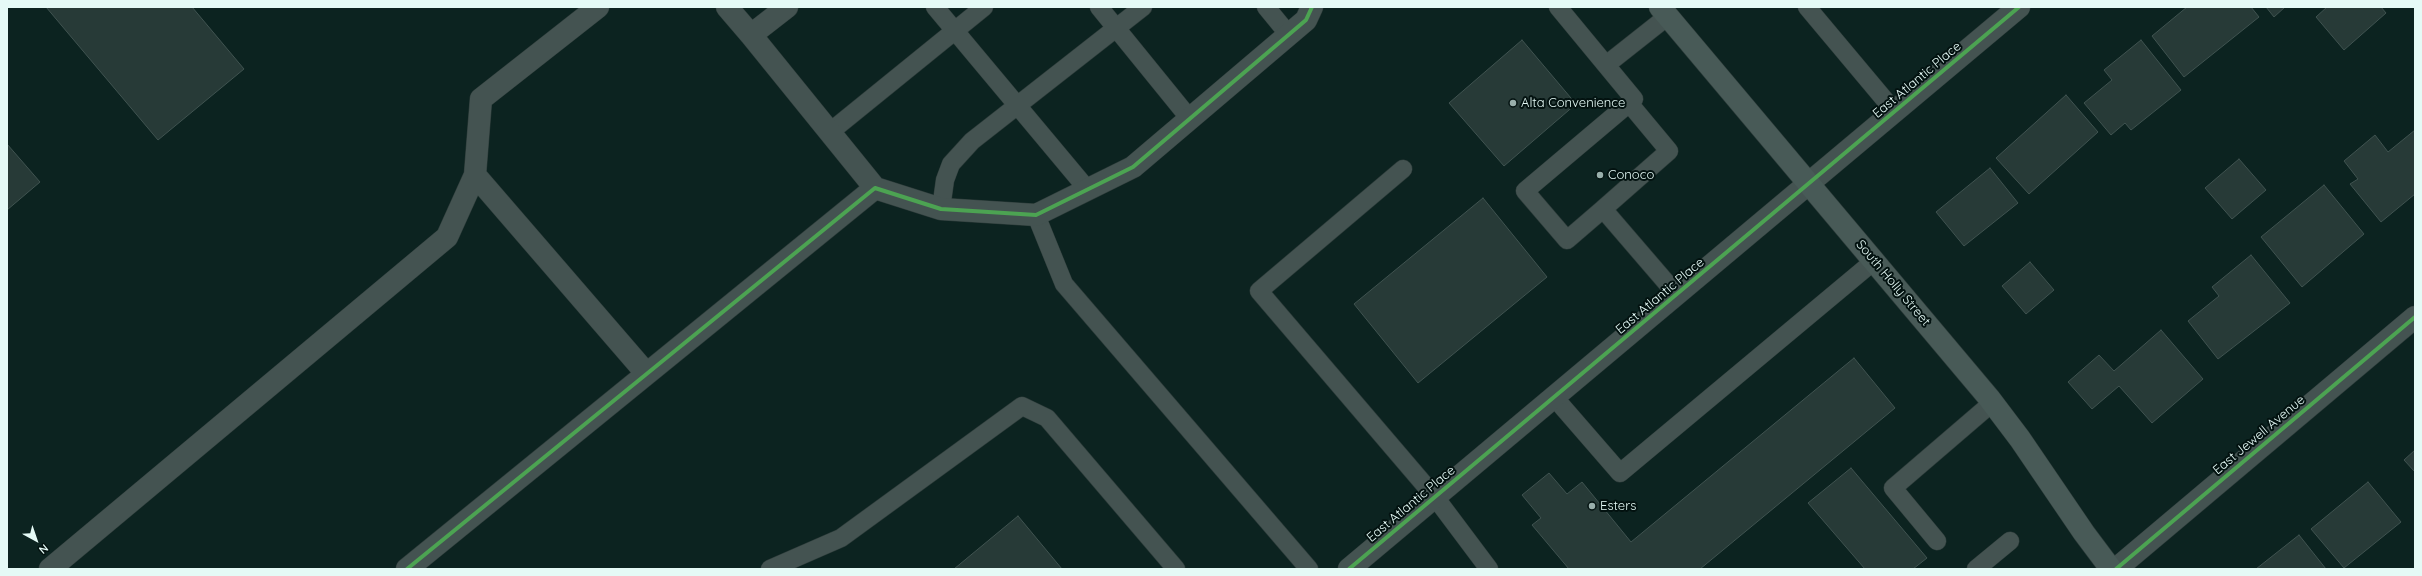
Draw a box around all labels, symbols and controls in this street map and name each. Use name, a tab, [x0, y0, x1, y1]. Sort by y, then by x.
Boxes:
street label: East Atlantic Place	[1870, 38, 1964, 122]
place label: Alta Convenience	[1521, 95, 1625, 111]
marker: Alta Convenience	[1508, 98, 1518, 108]
place label: Conoco	[1608, 167, 1654, 183]
marker: Conoco	[1595, 170, 1605, 180]
street label: South Holly Street	[1853, 237, 1933, 329]
street label: East Atlantic Place	[1613, 254, 1707, 338]
street label: East Jewell Avenue	[2210, 392, 2308, 478]
street label: East Atlantic Place	[1364, 462, 1458, 546]
place label: Esters	[1600, 498, 1636, 514]
marker: Esters	[1587, 501, 1597, 511]
north arrow	[16, 520, 56, 560]
text: N	[36, 541, 51, 557]

